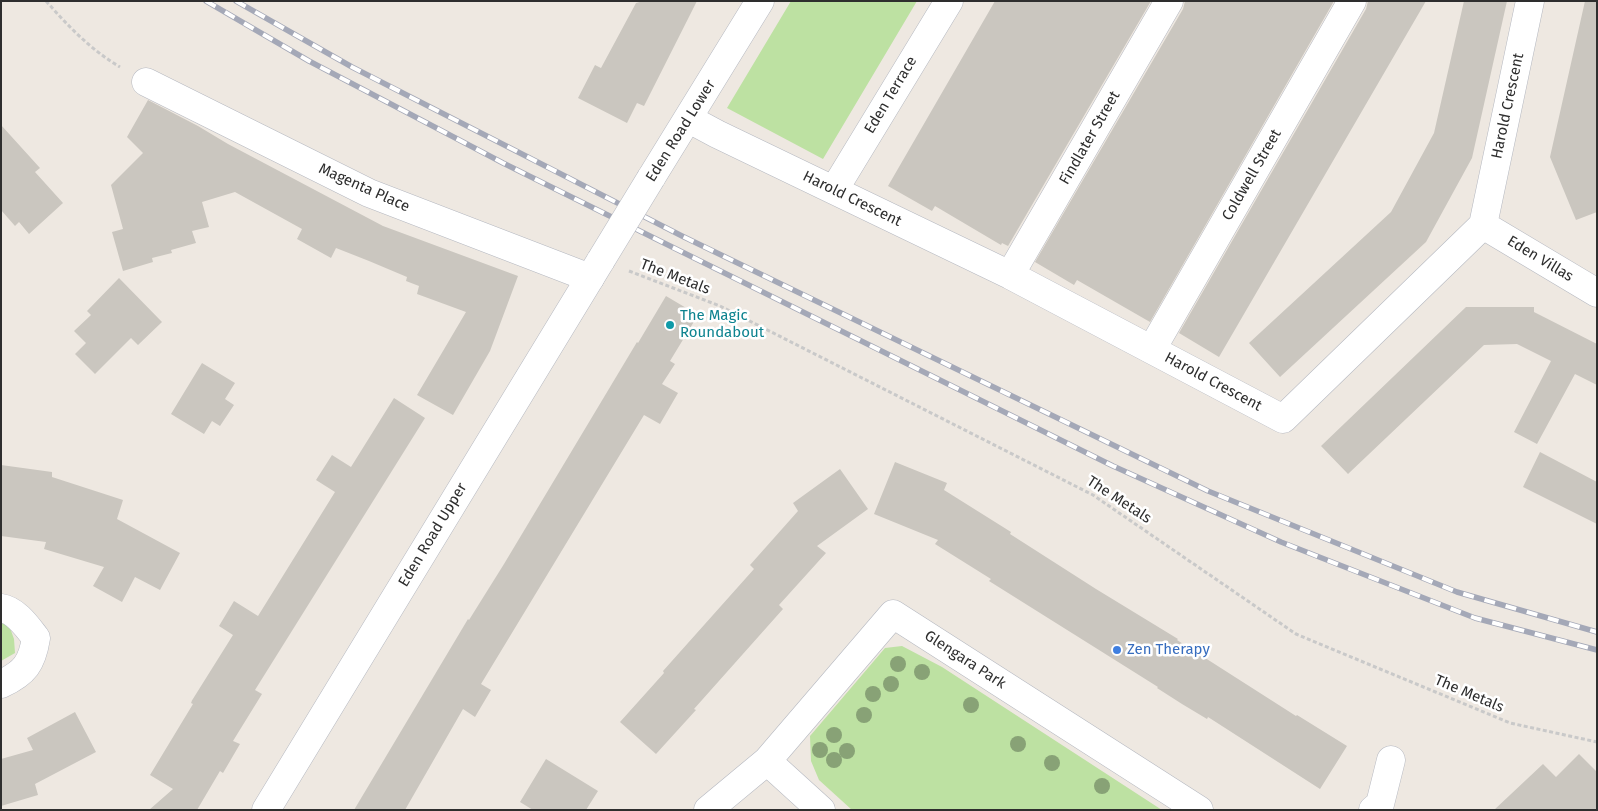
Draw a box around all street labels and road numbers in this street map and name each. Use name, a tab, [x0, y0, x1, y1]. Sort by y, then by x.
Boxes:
street label: Harold Crescent	[1488, 51, 1528, 161]
street label: Eden Terrace	[861, 53, 921, 137]
street label: Eden Road Lower	[642, 77, 720, 185]
street label: Findlater Street	[1056, 88, 1124, 188]
street label: Coldwell Street	[1219, 126, 1285, 224]
street label: Magenta Place	[316, 160, 412, 216]
street label: Harold Crescent	[800, 167, 904, 231]
street label: Eden Villas	[1504, 232, 1576, 286]
street label: The Metals	[638, 255, 712, 299]
street label: Harold Crescent	[1161, 349, 1265, 415]
street label: The Metals	[1083, 473, 1155, 527]
street label: Eden Road Upper	[395, 480, 471, 590]
street label: Glengara Park	[921, 627, 1009, 693]
street label: The Metals	[1432, 671, 1506, 717]

